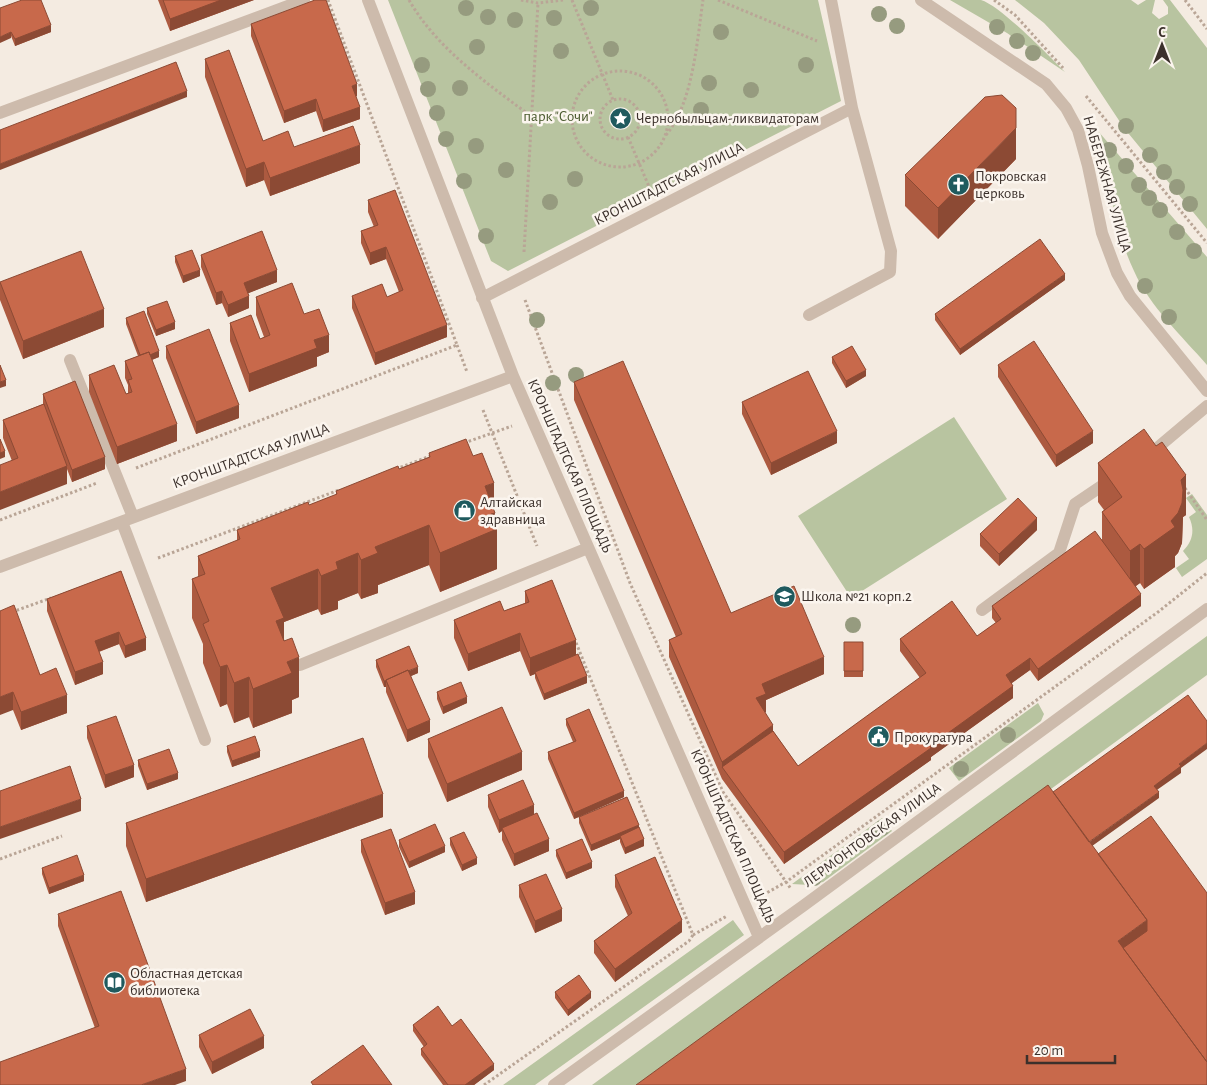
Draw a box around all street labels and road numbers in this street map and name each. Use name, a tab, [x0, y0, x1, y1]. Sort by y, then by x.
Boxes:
street label: НАБЕРЕЖНАЯ УЛИЦА	[1080, 114, 1134, 254]
street label: КРОНШТАДТСКАЯ УЛИЦА	[592, 140, 746, 228]
street label: КРОНШТАДТСКАЯ ПЛОЩАДЬ	[525, 377, 615, 555]
street label: КРОНШТАДТСКАЯ УЛИЦА	[171, 421, 331, 491]
street label: КРОНШТАДТСКАЯ ПЛОЩАДЬ	[688, 747, 778, 925]
street label: ЛЕРМОНТОВСКАЯ УЛИЦА	[800, 780, 944, 890]

